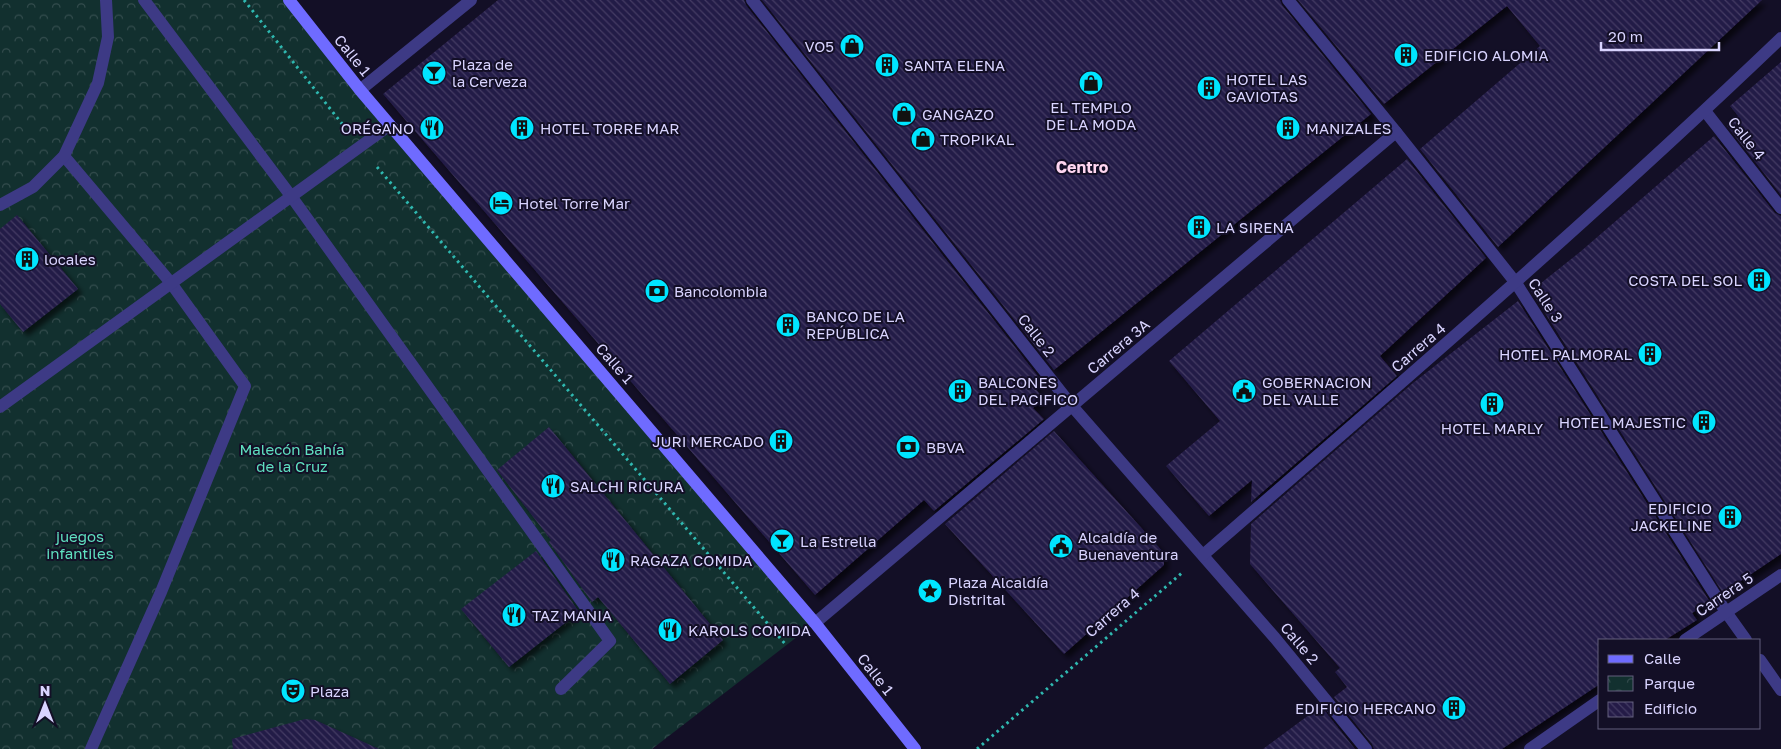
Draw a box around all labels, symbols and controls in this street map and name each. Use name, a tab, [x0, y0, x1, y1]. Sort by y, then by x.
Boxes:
scale bar	[1601, 20, 1718, 52]
text: 20 m	[1608, 27, 1643, 45]
street label: Calle 1	[331, 31, 375, 79]
shop icon: VO5	[839, 33, 865, 59]
place label: VO5	[804, 37, 834, 55]
building icon: EDIFICIO ALOMIA	[1393, 42, 1419, 68]
place label: EDIFICIO ALOMIA	[1424, 46, 1549, 64]
building icon: SANTA ELENA	[874, 52, 900, 78]
place label: Plaza de la Cerveza	[452, 55, 527, 90]
place label: SANTA ELENA	[904, 56, 1005, 74]
bar icon: Plaza de la Cerveza	[421, 60, 447, 86]
shop icon: EL TEMPLO DE LA MODA	[1078, 70, 1104, 96]
place label: HOTEL LAS GAVIOTAS	[1226, 70, 1307, 105]
building icon: HOTEL LAS GAVIOTAS	[1196, 75, 1222, 101]
place label: EL TEMPLO DE LA MODA	[1046, 98, 1136, 133]
shop icon: GANGAZO	[891, 101, 917, 127]
place label: GANGAZO	[922, 105, 994, 123]
street label: Calle 4	[1725, 113, 1769, 163]
restaurant icon: ORÉGANO	[419, 115, 445, 141]
building icon: HOTEL TORRE MAR	[509, 115, 535, 141]
building icon: MANIZALES	[1275, 115, 1301, 141]
place label: ORÉGANO	[341, 119, 414, 137]
place label: HOTEL TORRE MAR	[540, 119, 680, 137]
place label: MANIZALES	[1306, 119, 1391, 137]
shop icon: TROPIKAL	[910, 126, 936, 152]
place label: TROPIKAL	[940, 130, 1015, 148]
district label: Centro	[1056, 157, 1109, 177]
hotel icon: Hotel Torre Mar	[488, 190, 514, 216]
place label: Hotel Torre Mar	[518, 194, 630, 212]
building icon: LA SIRENA	[1186, 214, 1212, 240]
place label: LA SIRENA	[1216, 218, 1294, 236]
building icon: locales	[14, 246, 40, 272]
place label: locales	[44, 250, 96, 268]
building icon: COSTA DEL SOL	[1746, 267, 1772, 293]
place label: COSTA DEL SOL	[1628, 271, 1742, 289]
street label: Calle 3	[1525, 274, 1567, 326]
bank icon: Bancolombia	[644, 278, 670, 304]
place label: Bancolombia	[674, 282, 768, 300]
place label: BANCO DE LA REPÚBLICA	[806, 307, 905, 342]
street label: Calle 2	[1015, 310, 1059, 360]
building icon: BANCO DE LA REPÚBLICA	[775, 312, 801, 338]
street label: Carrera 3A	[1083, 315, 1153, 377]
street label: Carrera 4	[1387, 319, 1449, 375]
street label: Calle 1	[593, 339, 637, 387]
building icon: HOTEL PALMORAL	[1637, 341, 1663, 367]
place label: HOTEL PALMORAL	[1499, 345, 1632, 363]
place label: BALCONES DEL PACIFICO	[978, 373, 1078, 408]
place label: GOBERNACION DEL VALLE	[1262, 373, 1372, 408]
building icon: BALCONES DEL PACIFICO	[947, 378, 973, 404]
public building icon: GOBERNACION DEL VALLE	[1231, 378, 1257, 404]
building icon: HOTEL MARLY	[1479, 391, 1505, 417]
building icon: HOTEL MAJESTIC	[1691, 409, 1717, 435]
place label: HOTEL MAJESTIC	[1559, 413, 1686, 431]
place label: HOTEL MARLY	[1441, 419, 1544, 437]
building icon: JURI MERCADO	[768, 428, 794, 454]
place label: JURI MERCADO	[652, 432, 764, 450]
bank icon: BBVA	[895, 434, 921, 460]
place label: BBVA	[926, 438, 965, 456]
park label: Malecón Bahía de la Cruz	[239, 440, 345, 475]
restaurant icon: SALCHI RICURA	[540, 473, 566, 499]
place label: SALCHI RICURA	[570, 477, 684, 495]
place label: EDIFICIO JACKELINE	[1631, 499, 1712, 534]
building icon: EDIFICIO JACKELINE	[1717, 504, 1743, 530]
park label: juegos infantiles	[46, 527, 114, 562]
bar icon: La Estrella	[769, 528, 795, 554]
place label: Alcaldía de Buenaventura	[1078, 528, 1178, 563]
place label: La Estrella	[800, 532, 877, 550]
public building icon: Alcaldía de Buenaventura	[1048, 533, 1074, 559]
restaurant icon: RAGAZA COMIDA	[600, 547, 626, 573]
place label: RAGAZA COMIDA	[630, 551, 752, 569]
street label: Carrera 5	[1692, 568, 1756, 620]
place label: Plaza Alcaldía Distrital	[948, 573, 1048, 608]
place icon: Plaza Alcaldía Distrital	[917, 578, 943, 604]
street label: Carrera 4	[1081, 584, 1143, 640]
restaurant icon: TAZ MANIA	[501, 602, 527, 628]
place label: TAZ MANIA	[532, 606, 612, 624]
restaurant icon: KAROLS COMIDA	[657, 617, 683, 643]
street label: Calle 2	[1277, 618, 1323, 668]
place label: KAROLS COMIDA	[688, 621, 811, 639]
legend	[1598, 639, 1761, 729]
text: Calle	[1644, 649, 1681, 667]
street label: Calle 1	[854, 650, 898, 698]
text: Parque	[1644, 674, 1695, 692]
theatre icon: Plaza	[280, 678, 306, 704]
north arrow	[20, 679, 70, 729]
text: N	[40, 682, 50, 699]
place label: Plaza	[310, 682, 349, 700]
building icon: EDIFICIO HERCANO	[1441, 695, 1467, 721]
place label: EDIFICIO HERCANO	[1295, 699, 1436, 717]
text: Edificio	[1644, 699, 1697, 717]

